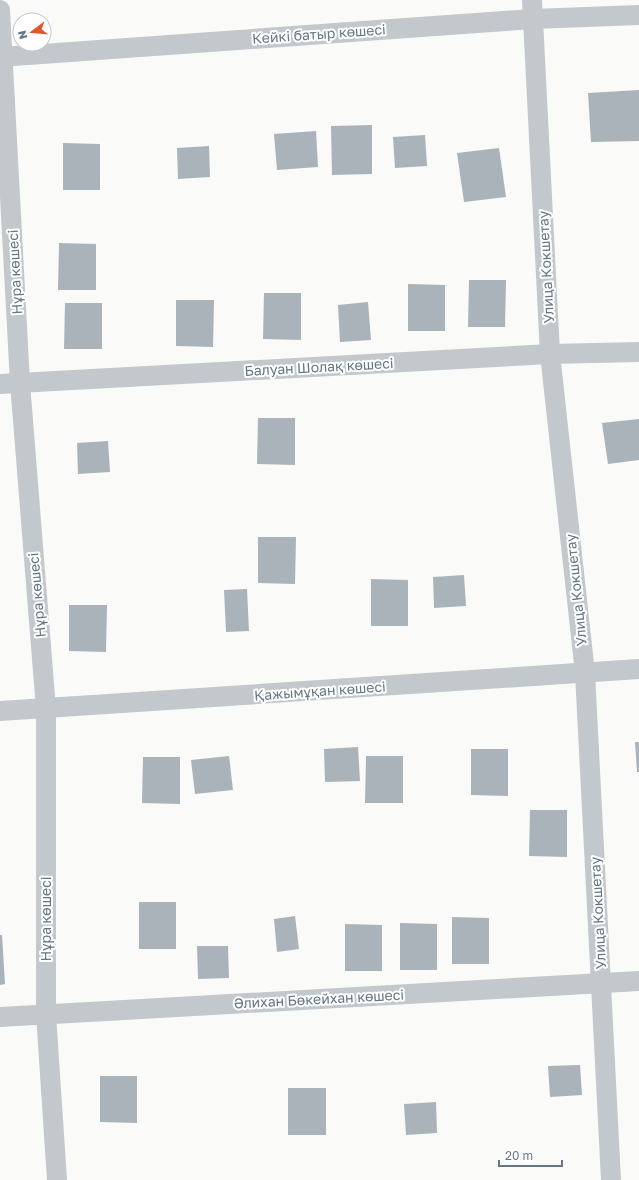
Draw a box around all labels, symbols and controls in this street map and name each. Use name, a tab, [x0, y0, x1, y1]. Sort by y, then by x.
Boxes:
north arrow	[12, 12, 52, 52]
street label: Кейкі батыр көшесі	[252, 20, 386, 47]
text: N	[15, 29, 29, 41]
street label: Улица Кокшетау	[534, 210, 557, 324]
street label: Нұра көшесі	[4, 229, 26, 315]
street label: Балуан Шолақ көшесі	[244, 354, 394, 379]
street label: Улица Кокшетау	[561, 533, 590, 647]
street label: Нұра көшесі	[24, 552, 50, 638]
street label: Қажымұқан көшесі	[254, 677, 386, 705]
street label: Улица Кокшетау	[586, 856, 609, 970]
street label: Нұра көшесі	[37, 876, 55, 962]
street label: Әлихан Бөкейхан көшесі	[233, 986, 404, 1011]
scale bar	[499, 1142, 562, 1168]
text: 20 m	[505, 1148, 533, 1163]

